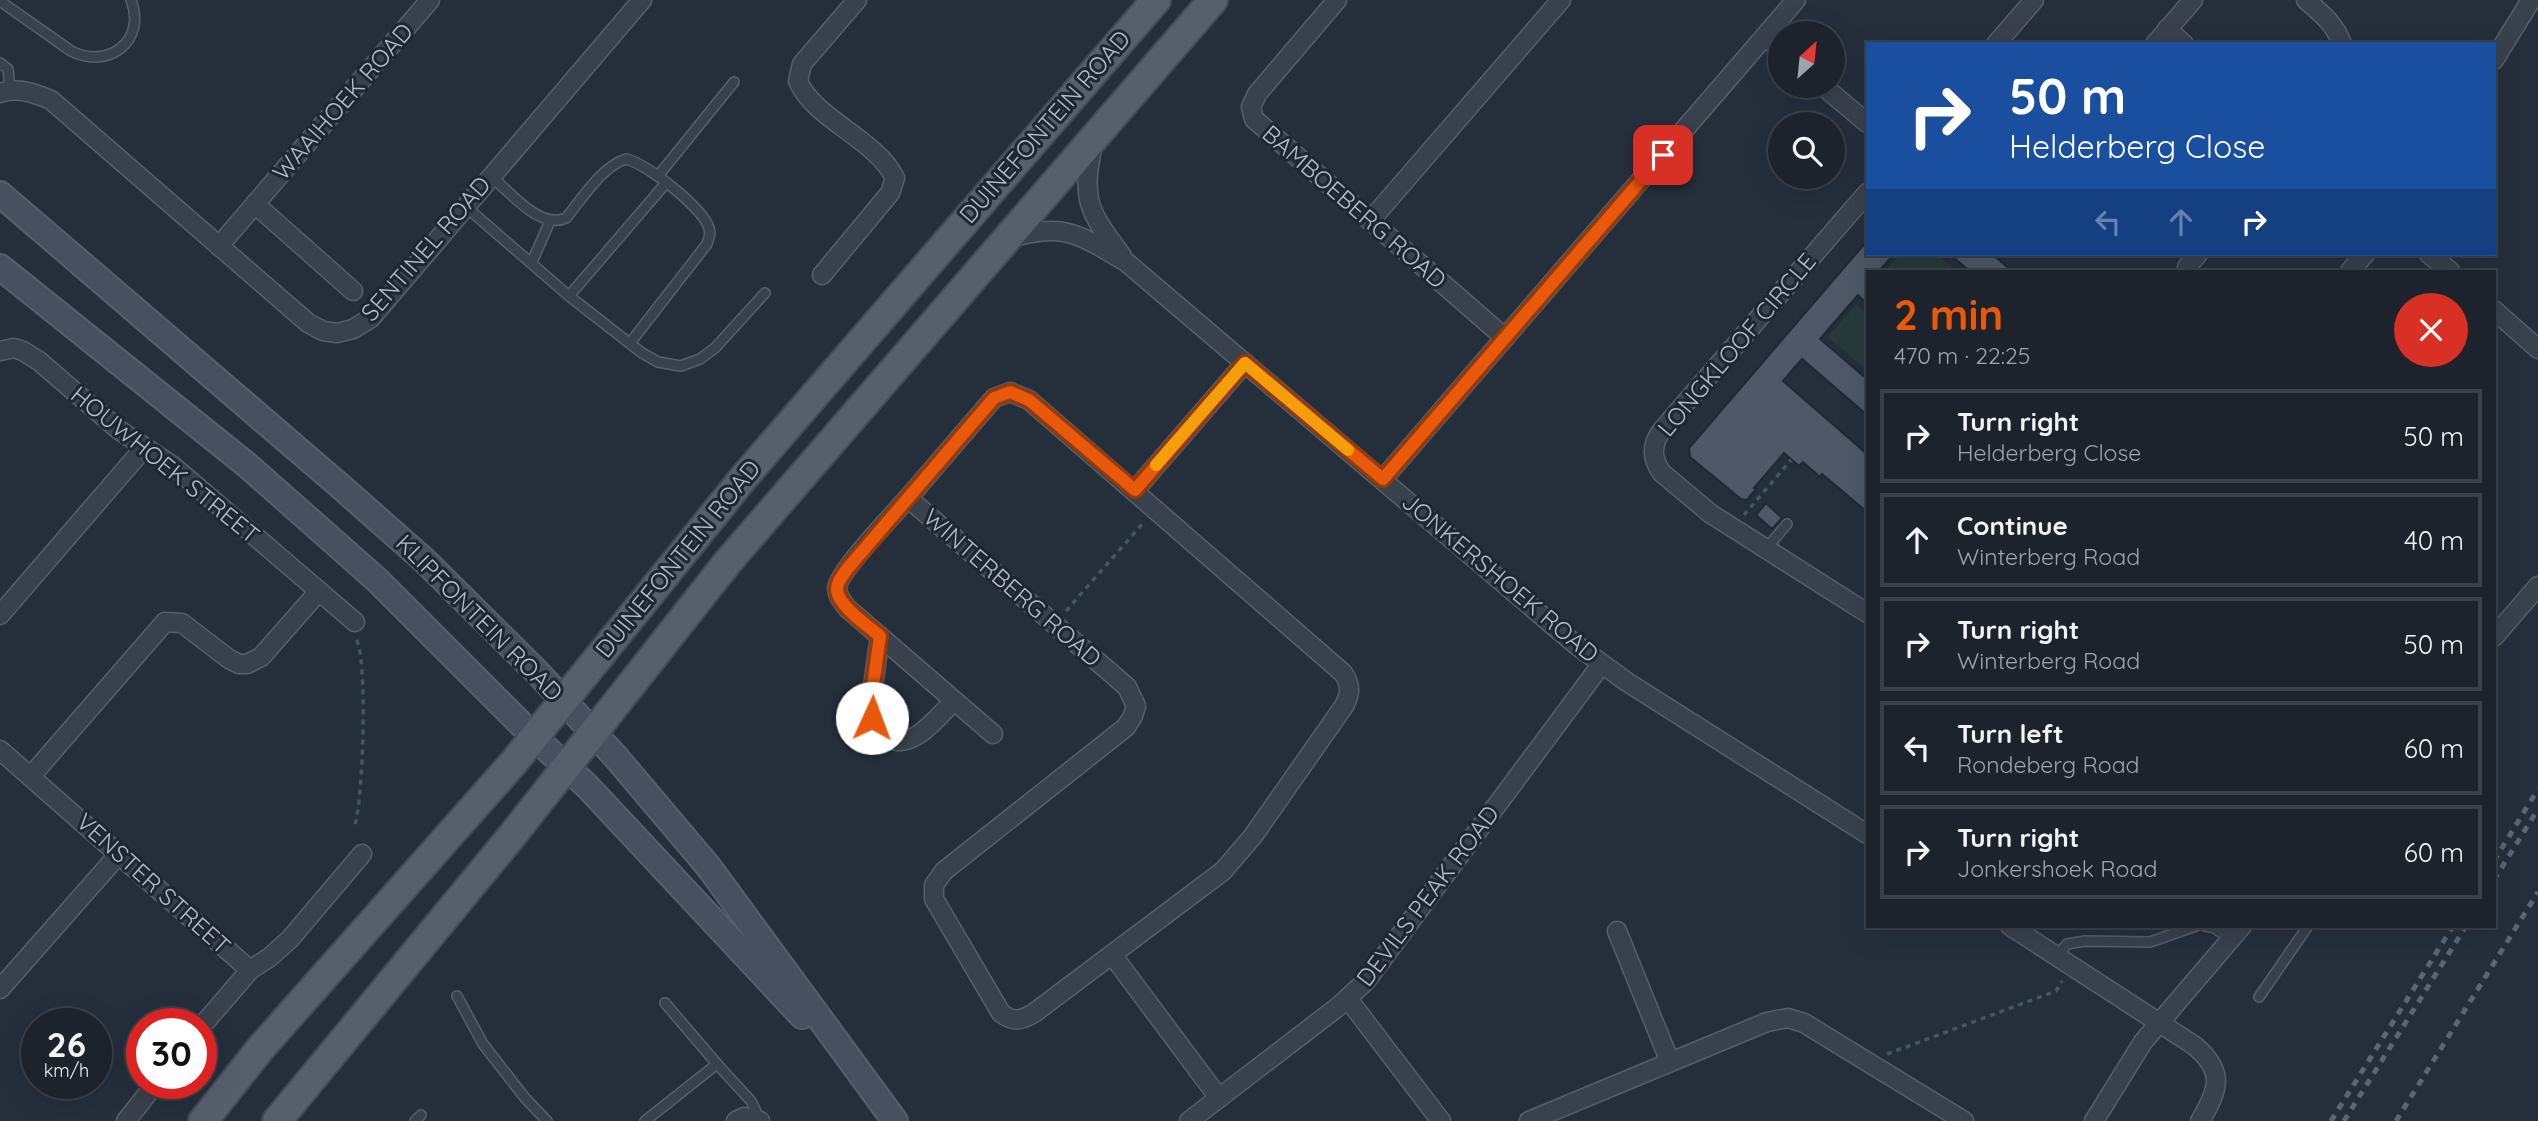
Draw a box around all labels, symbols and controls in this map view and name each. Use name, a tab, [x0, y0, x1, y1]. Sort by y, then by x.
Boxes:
street label: WAAIHOEK ROAD	[266, 17, 419, 186]
north arrow	[1768, 21, 1844, 98]
map controls	[1768, 21, 1845, 189]
street label: DUINEFONTEIN ROAD	[952, 24, 1136, 229]
text: 50 m	[2009, 65, 2126, 126]
icon: right	[1894, 70, 1985, 161]
button: search	[1768, 112, 1845, 189]
street label: BAMBOEBERG ROAD	[1257, 118, 1453, 294]
pin	[1633, 125, 1693, 185]
text: Helderberg Close	[2009, 126, 2265, 166]
icon: arrive	[1644, 136, 1682, 174]
street label: SENTINEL ROAD	[354, 170, 496, 327]
icon: left	[2089, 203, 2127, 241]
icon: ahead	[2162, 203, 2200, 241]
icon: right	[2235, 203, 2273, 241]
street label: LONGKLOOF CIRCLE	[1651, 247, 1822, 442]
text: 2 min	[1894, 288, 2003, 341]
button: close	[2394, 293, 2468, 367]
text: 470 m · 22:25	[1894, 341, 2030, 370]
street label: HOUWHOEK STREET	[65, 379, 266, 549]
text: Turn right	[1957, 405, 2079, 438]
icon: right	[1898, 417, 1936, 455]
text: 50 m	[2404, 420, 2464, 453]
text: Helderberg Close	[1957, 438, 2141, 467]
street label: DUINEFONTEIN ROAD	[588, 453, 766, 663]
street label: JONKERSHOEK ROAD	[1396, 486, 1605, 668]
street label: WINTERBERG ROAD	[917, 502, 1108, 673]
text: Continue	[1957, 509, 2068, 542]
icon: ahead	[1898, 521, 1936, 559]
text: 40 m	[2404, 524, 2464, 557]
street label: KLIPFONTEIN ROAD	[390, 528, 569, 707]
text: Winterberg Road	[1957, 542, 2140, 571]
text: Turn right	[1957, 613, 2079, 646]
icon: right	[1898, 625, 1936, 663]
text: 50 m	[2404, 628, 2464, 661]
text: Winterberg Road	[1957, 646, 2140, 675]
position arrow	[835, 681, 909, 755]
text: Turn left	[1957, 717, 2064, 750]
icon: left	[1898, 729, 1936, 767]
text: 60 m	[2404, 732, 2464, 765]
text: Rondeberg Road	[1957, 750, 2140, 779]
street label: DEVILS PEAK ROAD	[1349, 799, 1505, 992]
street label: VENSTER STREET	[70, 806, 237, 960]
text: Turn right	[1957, 821, 2079, 854]
icon: right	[1898, 833, 1936, 871]
text: 60 m	[2404, 836, 2464, 869]
text: Jonkershoek Road	[1957, 854, 2157, 883]
speed limit sign: 30	[126, 1008, 217, 1099]
text: 26	[47, 1022, 86, 1066]
text: km/h	[44, 1059, 89, 1082]

